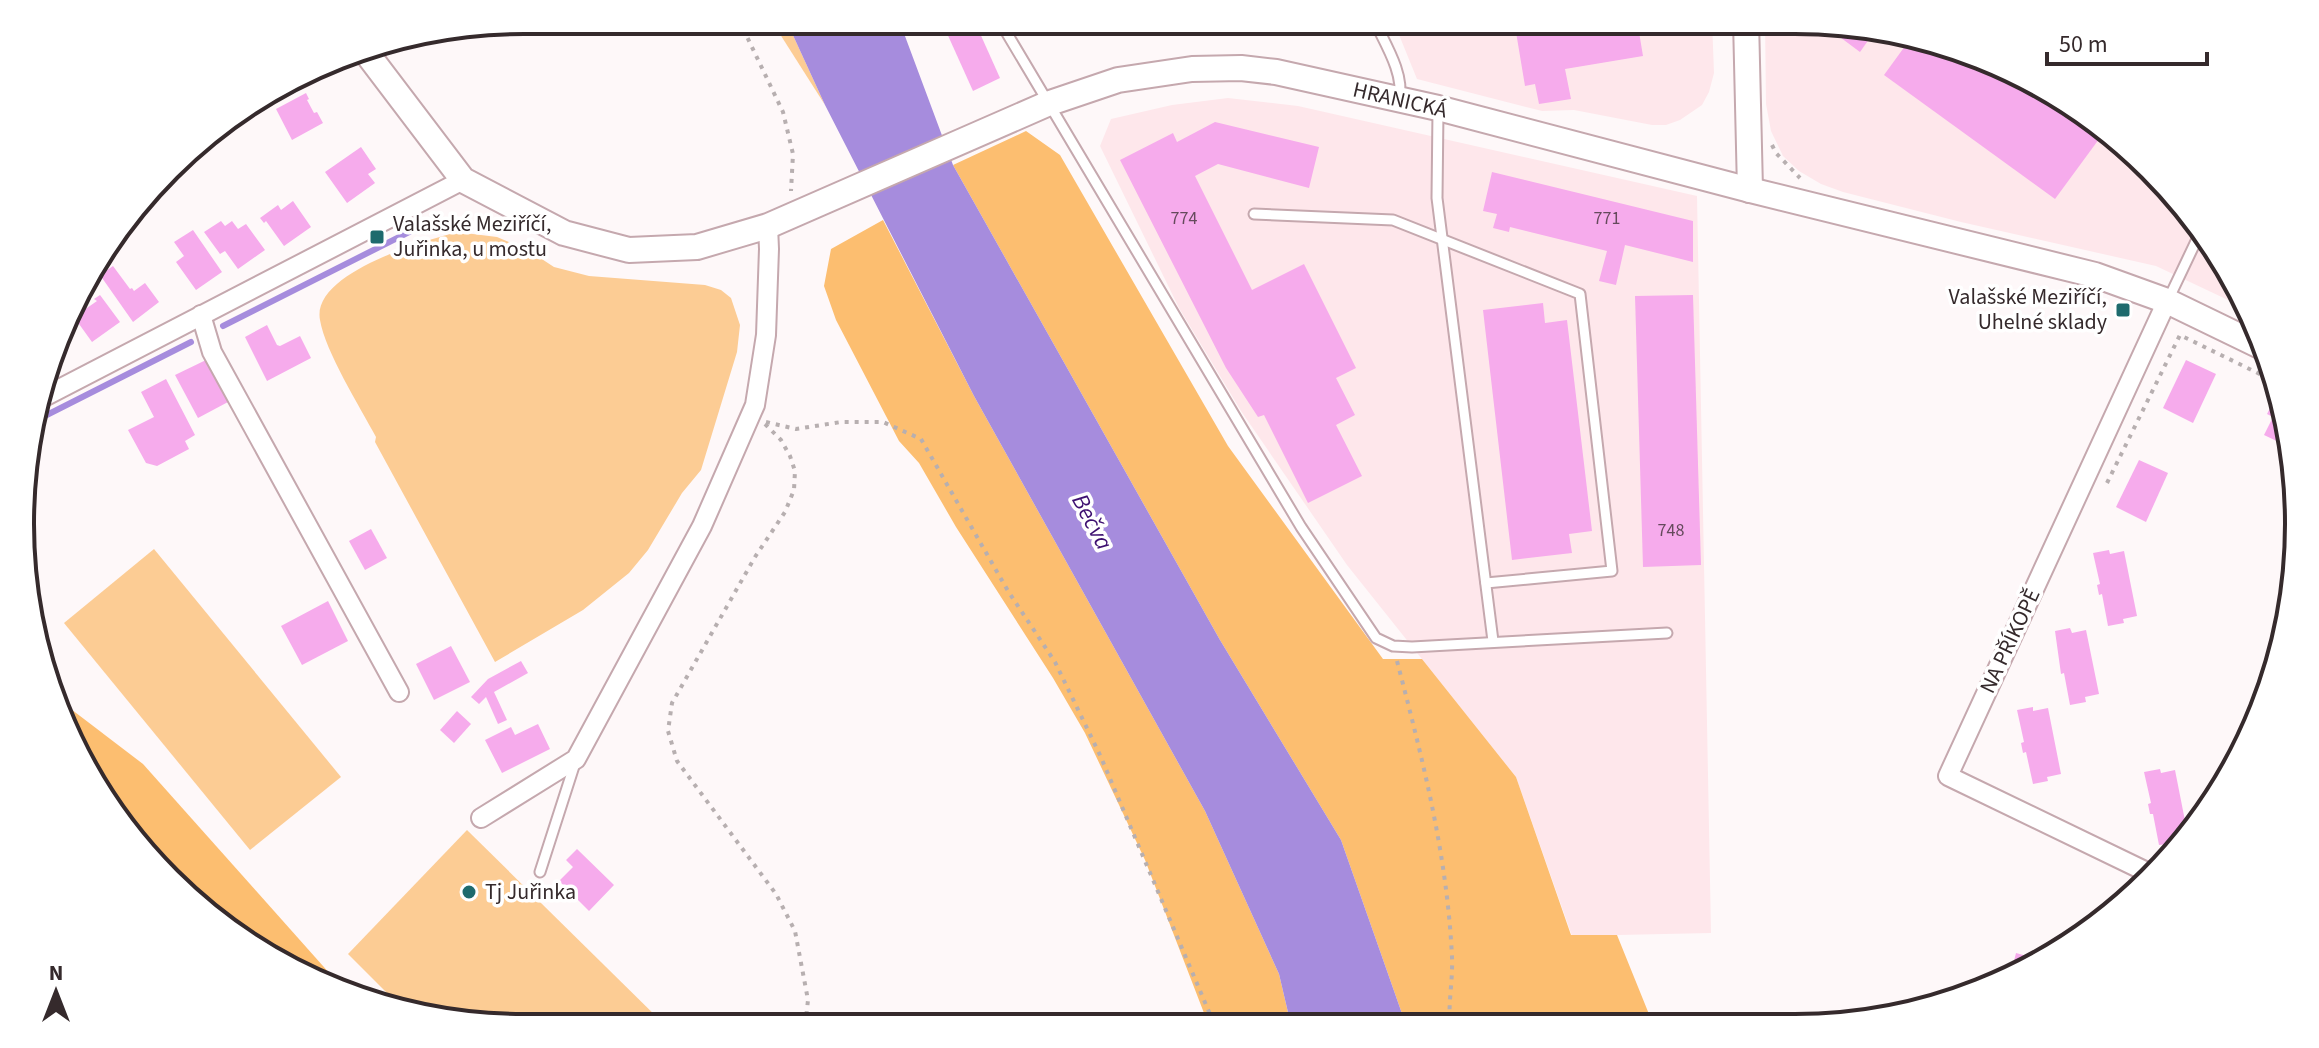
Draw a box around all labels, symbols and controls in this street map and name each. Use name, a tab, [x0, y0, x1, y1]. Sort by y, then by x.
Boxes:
scale bar	[2047, 16, 2207, 66]
text: 50 m	[2059, 27, 2108, 62]
street label: HRANICKÁ	[1350, 74, 1450, 126]
house number: 774	[1171, 206, 1197, 231]
house number: 771	[1594, 206, 1620, 231]
place label: Valašské Meziříčí, Juřinka, u mostu	[393, 208, 552, 265]
marker: Valašské Meziříčí, Juřinka, u mostu	[368, 228, 386, 246]
place label: Valašské Meziříčí, Uhelné sklady	[1948, 281, 2108, 338]
marker: Valašské Meziříčí, Uhelné sklady	[2114, 301, 2132, 319]
water label: Bečva	[1063, 488, 1121, 557]
house number: 748	[1658, 518, 1684, 543]
street label: NA PŘÍKOPĚ	[1972, 583, 2048, 699]
place label: Tj Juřinka	[485, 876, 576, 908]
marker: Tj Juřinka	[460, 883, 478, 901]
north arrow	[16, 952, 96, 1032]
text: N	[49, 957, 63, 989]

